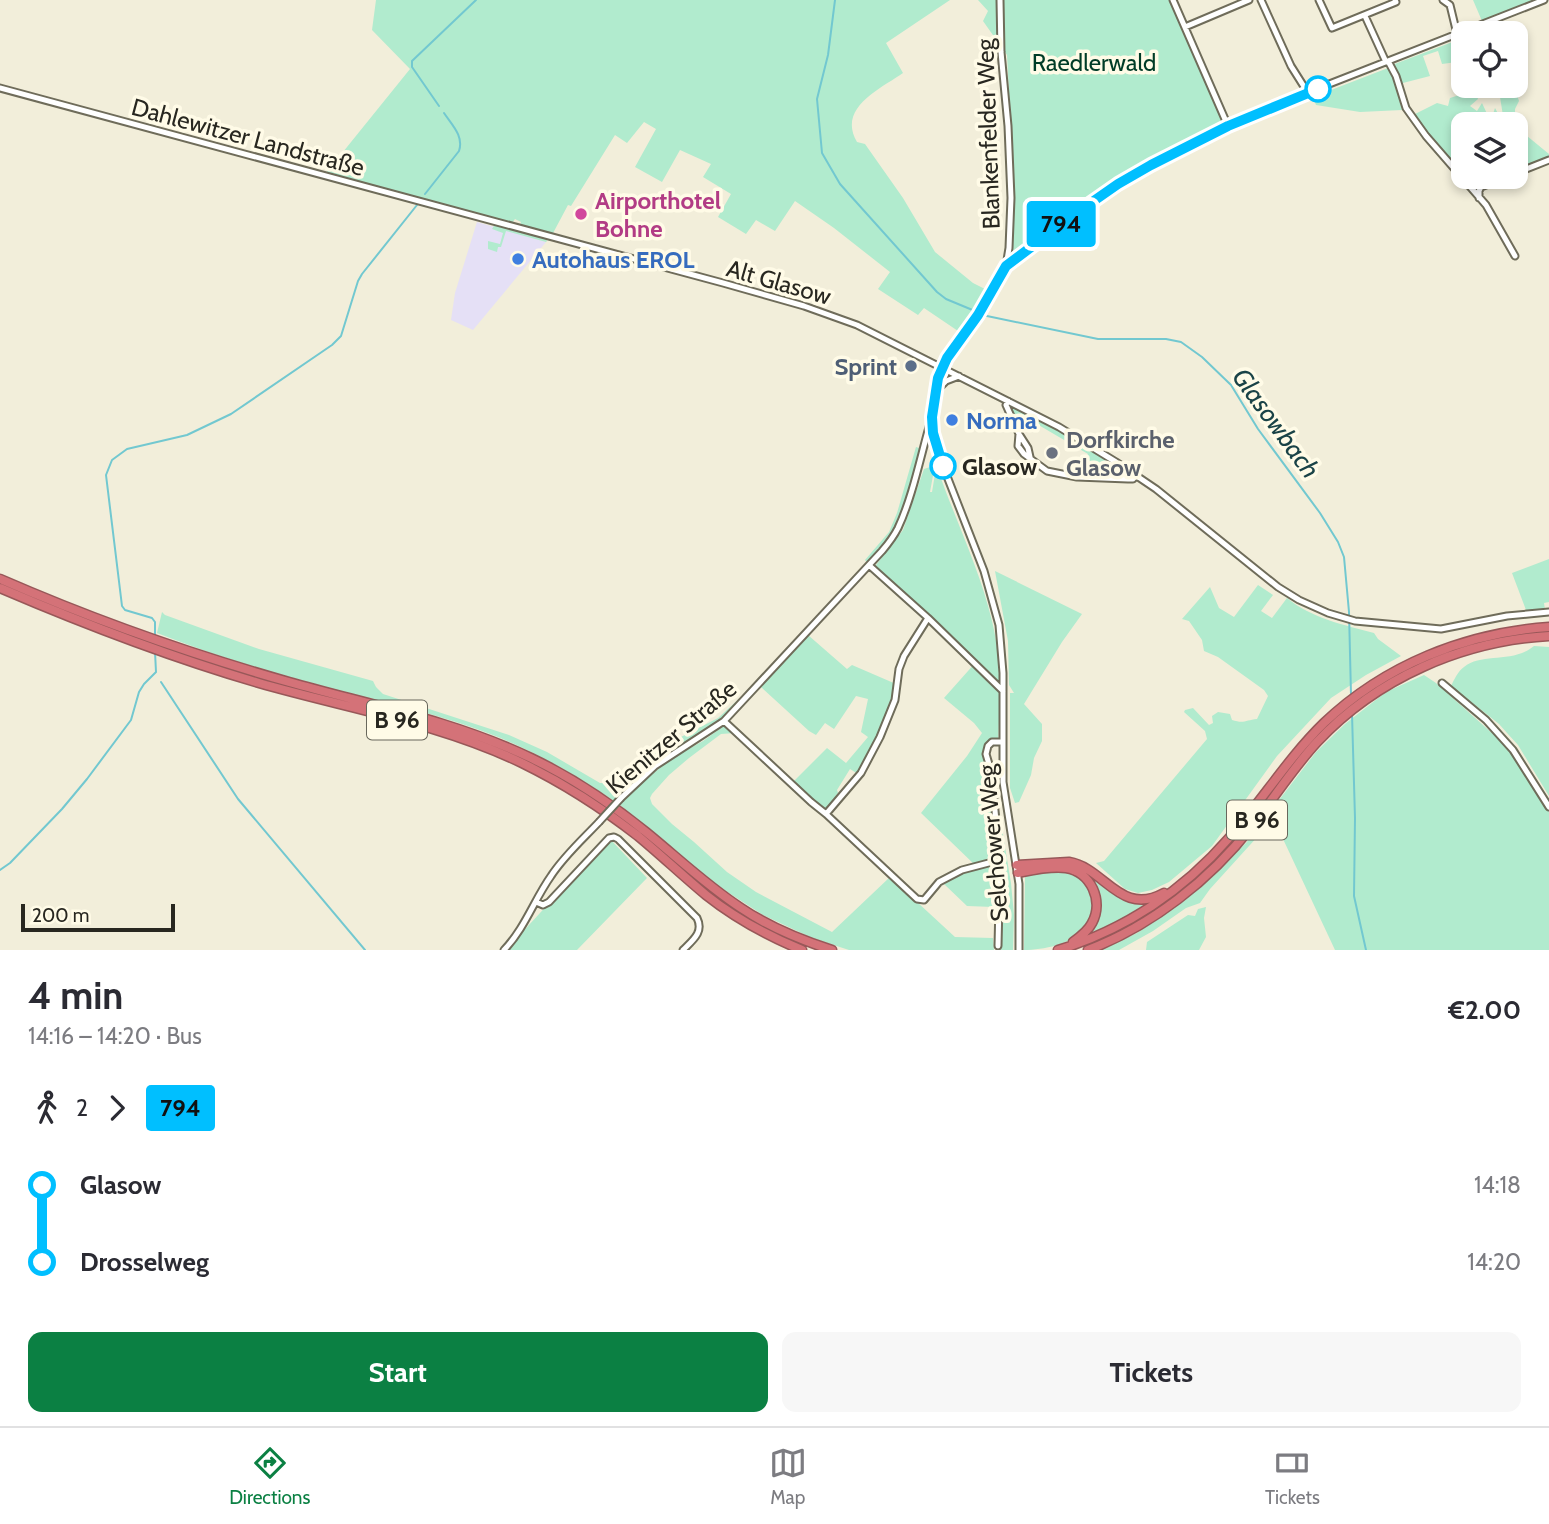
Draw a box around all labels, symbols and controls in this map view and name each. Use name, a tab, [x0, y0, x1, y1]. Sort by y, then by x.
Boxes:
map controls	[1451, 21, 1528, 189]
button: locate	[1451, 21, 1528, 98]
street label: Blankenfelder Weg	[970, 37, 1006, 230]
park label: Raedlerwald	[1032, 48, 1156, 77]
unlabelled marker	[1305, 76, 1331, 102]
street label: Dahlewitzer Landstraße	[128, 92, 368, 182]
button: layers	[1451, 112, 1528, 189]
place label: Airporthotel Bohne	[595, 186, 721, 243]
line badge: 794	[1021, 201, 1101, 247]
marker: Airporthotel Bohne	[573, 206, 589, 222]
text: 794	[1041, 209, 1081, 238]
place label: Autohaus EROL	[532, 245, 695, 274]
marker: Autohaus EROL	[510, 251, 526, 267]
street label: Alt Glasow	[723, 253, 835, 311]
place label: Sprint	[834, 352, 897, 381]
marker: Sprint	[903, 358, 919, 374]
water label: Glasowbach	[1225, 362, 1327, 484]
place label: Norma	[966, 406, 1037, 435]
marker: Norma	[944, 412, 960, 428]
place label: Dorfkirche Glasow	[1066, 425, 1175, 482]
marker: Dorfkirche Glasow	[1044, 445, 1060, 461]
place label: Glasow	[962, 452, 1038, 481]
marker: Glasow	[930, 453, 956, 479]
street label: Kienitzer Straße	[600, 674, 742, 800]
road number: B 96	[367, 700, 427, 740]
street label: Selchower Weg	[972, 762, 1014, 923]
road number: B 96	[1227, 800, 1287, 840]
scale bar	[21, 901, 175, 933]
text: 200 m	[32, 904, 89, 927]
text: 4 min	[28, 972, 123, 1019]
text: €2.00	[1448, 994, 1521, 1026]
text: 14:16 – 14:20 · Bus	[28, 1022, 202, 1050]
icon: walk	[28, 1089, 66, 1127]
icon: forward	[98, 1089, 136, 1127]
text: 794	[160, 1093, 201, 1122]
text: 2	[76, 1094, 88, 1122]
text: Glasow	[80, 1169, 161, 1201]
text: 14:18	[1474, 1171, 1521, 1199]
text: Drosselweg	[80, 1246, 209, 1278]
text: 14:20	[1467, 1248, 1521, 1276]
button: Start	[28, 1332, 768, 1412]
button: Tickets	[782, 1332, 1521, 1412]
tab: Directions	[229, 1444, 310, 1509]
tab: Map	[769, 1444, 807, 1509]
tab: Tickets	[1265, 1444, 1320, 1509]

